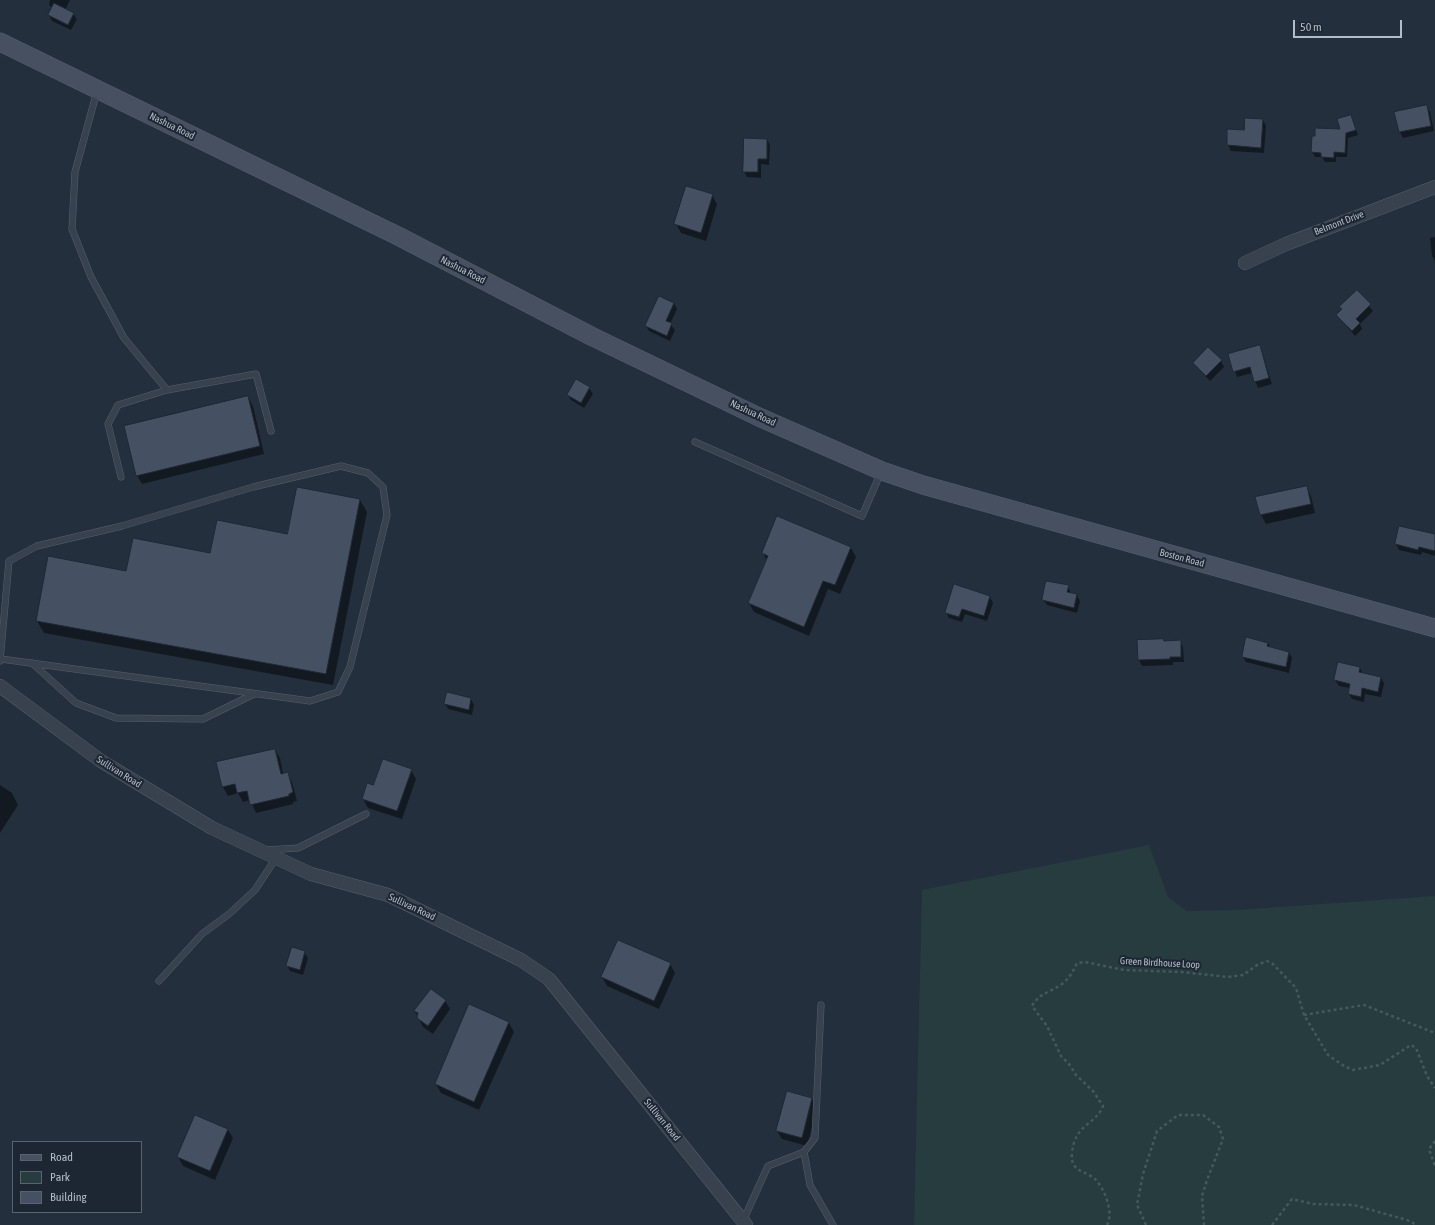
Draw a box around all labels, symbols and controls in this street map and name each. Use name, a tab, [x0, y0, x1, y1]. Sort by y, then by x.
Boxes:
scale bar	[1295, 12, 1404, 38]
text: 50 m	[1300, 20, 1322, 34]
street label: Nashua Road	[147, 110, 197, 142]
street label: Belmont Drive	[1312, 208, 1366, 238]
street label: Nashua Road	[439, 254, 487, 286]
street label: Nashua Road	[728, 397, 778, 429]
street label: Boston Road	[1158, 546, 1206, 570]
street label: Sullivan Road	[94, 754, 144, 790]
street label: Sullivan Road	[387, 891, 437, 923]
street label: Green Birdhouse Loop	[1120, 955, 1200, 971]
street label: Sullivan Road	[641, 1097, 683, 1143]
legend	[12, 1141, 142, 1213]
text: Road	[50, 1150, 73, 1164]
text: Park	[50, 1170, 70, 1184]
text: Building	[50, 1190, 87, 1204]

